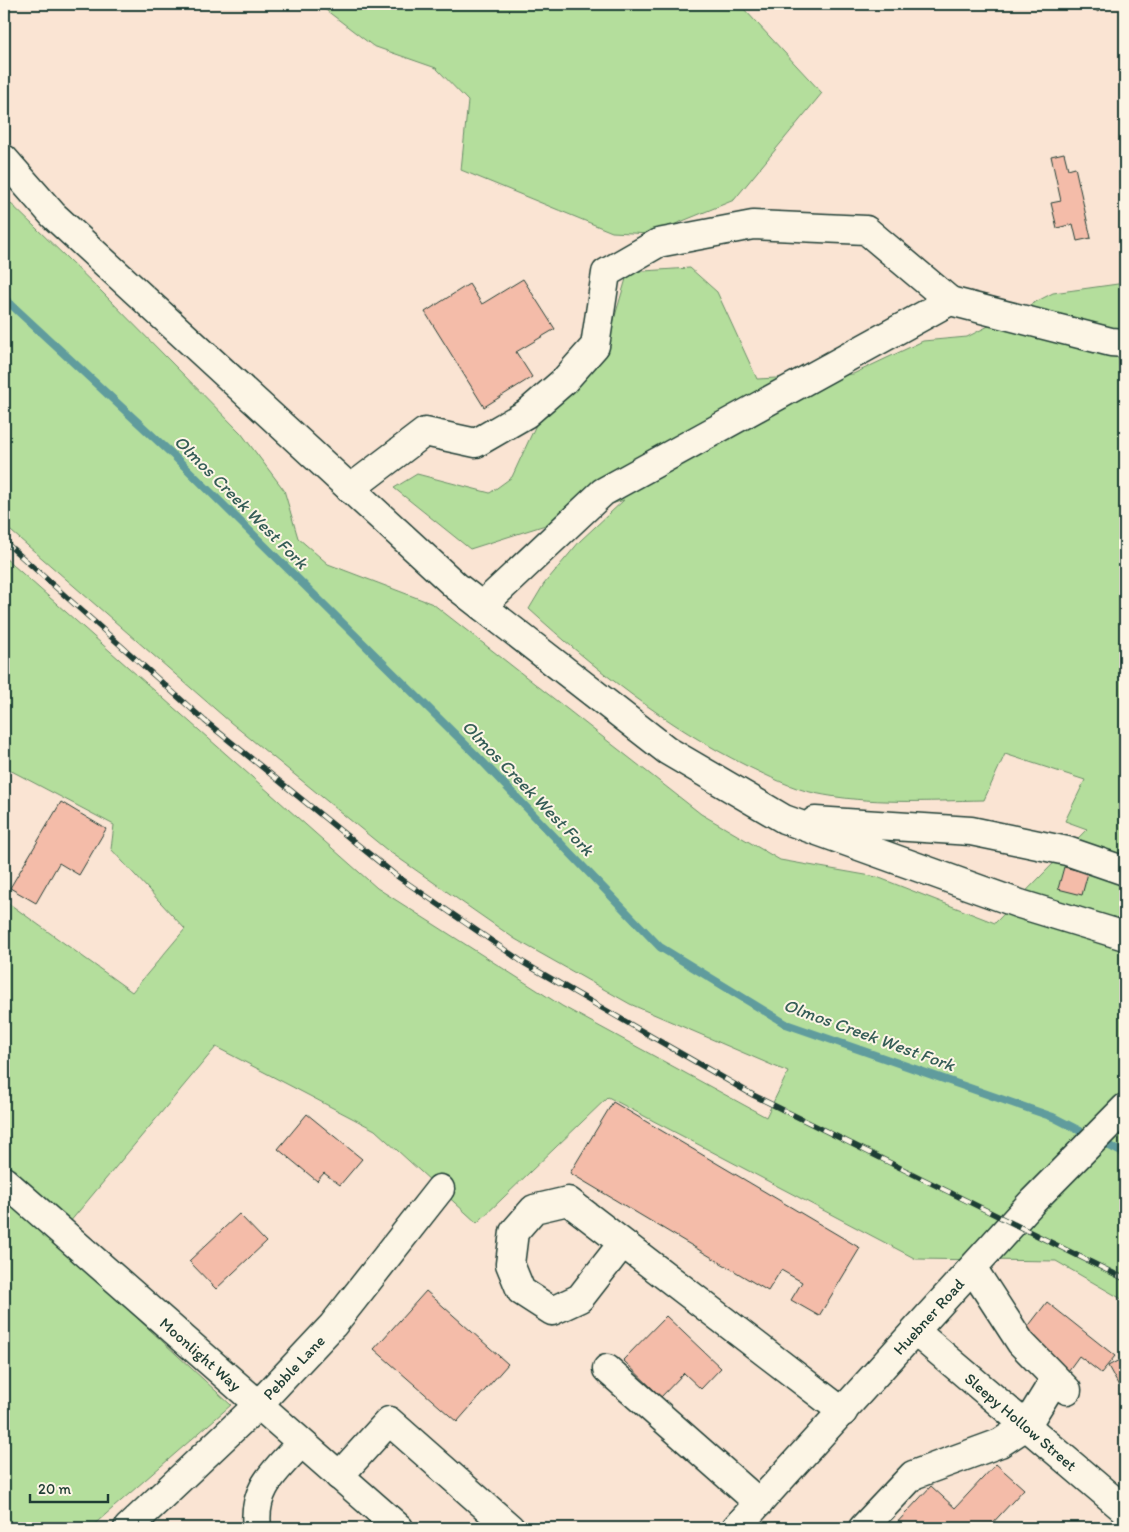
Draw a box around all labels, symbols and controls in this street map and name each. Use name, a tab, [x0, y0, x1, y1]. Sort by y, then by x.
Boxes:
water label: Olmos Creek West Fork	[169, 430, 314, 575]
water label: Olmos Creek West Fork	[457, 716, 600, 862]
water label: Olmos Creek West Fork	[781, 994, 959, 1077]
street label: Huebner Road	[889, 1274, 968, 1358]
street label: Moonlight Way	[156, 1313, 246, 1395]
street label: Pebble Lane	[259, 1331, 328, 1403]
street label: Sleepy Hollow Street	[961, 1368, 1081, 1475]
scale bar	[30, 1472, 108, 1504]
text: 20 m	[38, 1480, 72, 1498]

